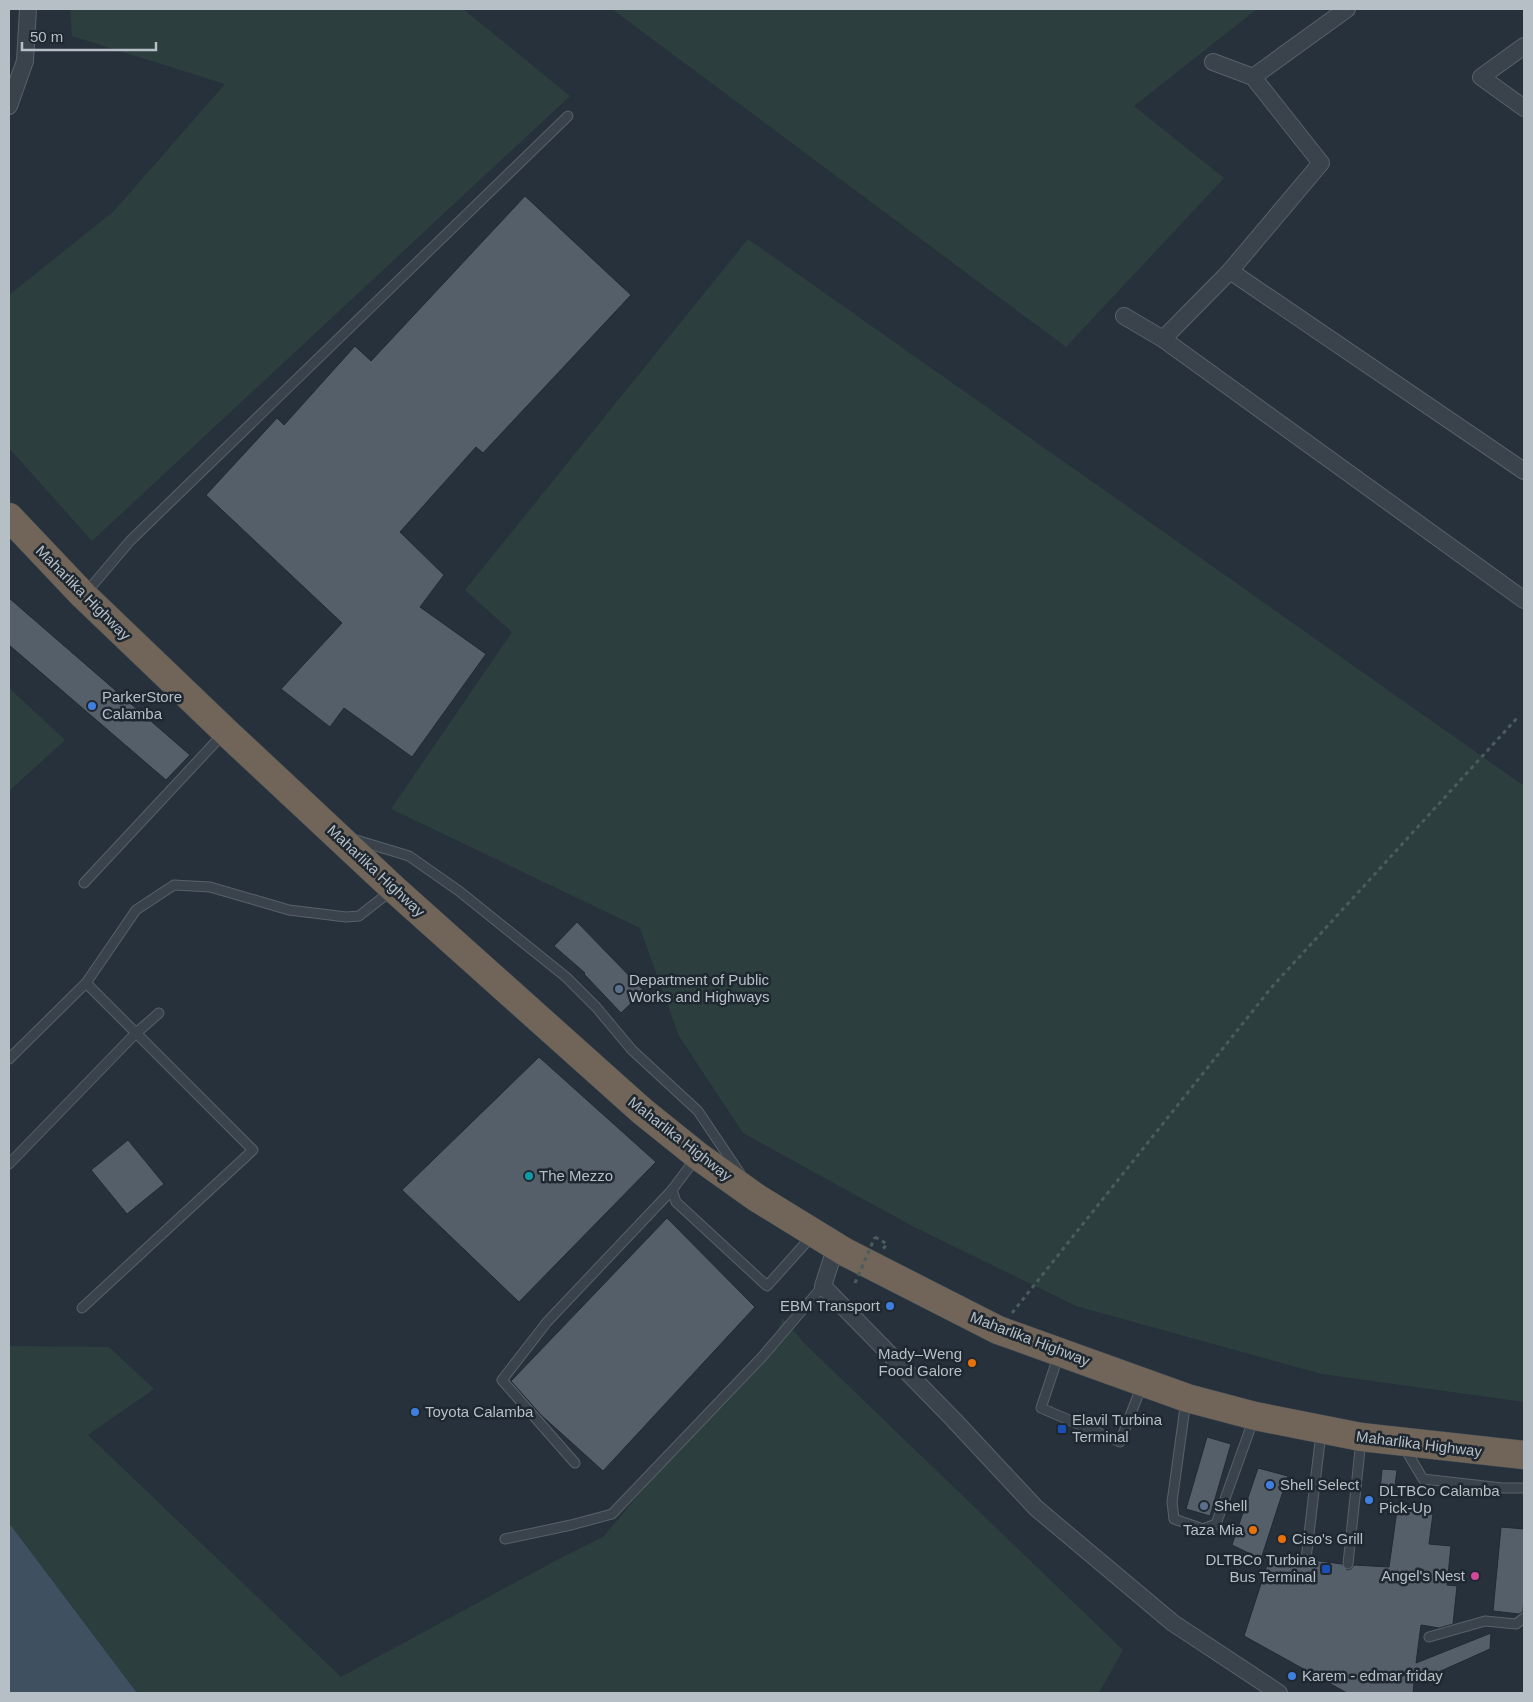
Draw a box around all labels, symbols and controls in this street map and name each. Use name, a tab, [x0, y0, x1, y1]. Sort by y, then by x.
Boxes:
scale bar	[22, 20, 156, 52]
text: 50 m	[30, 28, 63, 45]
street label: Maharlika Highway	[33, 542, 135, 644]
place label: ParkerStore Calamba	[102, 688, 182, 722]
marker: ParkerStore Calamba	[86, 700, 98, 712]
street label: Maharlika Highway	[324, 821, 429, 920]
place label: Department of Public Works and Highways	[629, 971, 770, 1005]
marker: Department of Public Works and Highways	[613, 983, 625, 995]
street label: Maharlika Highway	[625, 1093, 736, 1185]
place label: The Mezzo	[539, 1167, 613, 1184]
marker: The Mezzo	[523, 1170, 535, 1182]
place label: EBM Transport	[780, 1297, 881, 1314]
marker: EBM Transport	[884, 1300, 896, 1312]
street label: Maharlika Highway	[968, 1308, 1093, 1369]
place label: Mady–Weng Food Galore	[878, 1345, 962, 1379]
marker: Mady–Weng Food Galore	[966, 1357, 978, 1369]
place label: Toyota Calamba	[425, 1403, 534, 1420]
marker: Toyota Calamba	[409, 1406, 421, 1418]
place label: Elavil Turbina Terminal	[1072, 1411, 1163, 1445]
marker: Elavil Turbina Terminal	[1056, 1423, 1068, 1435]
street label: Maharlika Highway	[1355, 1427, 1483, 1460]
place label: Shell Select	[1280, 1476, 1360, 1493]
marker: Shell Select	[1264, 1479, 1276, 1491]
place label: DLTBCo Calamba Pick-Up	[1379, 1482, 1500, 1516]
marker: DLTBCo Calamba Pick-Up	[1363, 1494, 1375, 1506]
place label: Shell	[1214, 1497, 1247, 1514]
marker: Shell	[1198, 1500, 1210, 1512]
place label: Taza Mia	[1183, 1521, 1244, 1538]
marker: Taza Mia	[1247, 1524, 1259, 1536]
place label: Ciso's Grill	[1292, 1530, 1363, 1547]
marker: Ciso's Grill	[1276, 1533, 1288, 1545]
place label: DLTBCo Turbina Bus Terminal	[1205, 1551, 1317, 1585]
marker: DLTBCo Turbina Bus Terminal	[1320, 1563, 1332, 1575]
place label: Angel's Nest	[1381, 1567, 1466, 1584]
marker: Angel's Nest	[1469, 1570, 1481, 1582]
place label: Karem - edmar friday	[1302, 1667, 1443, 1684]
marker: Karem - edmar friday	[1286, 1670, 1298, 1682]

